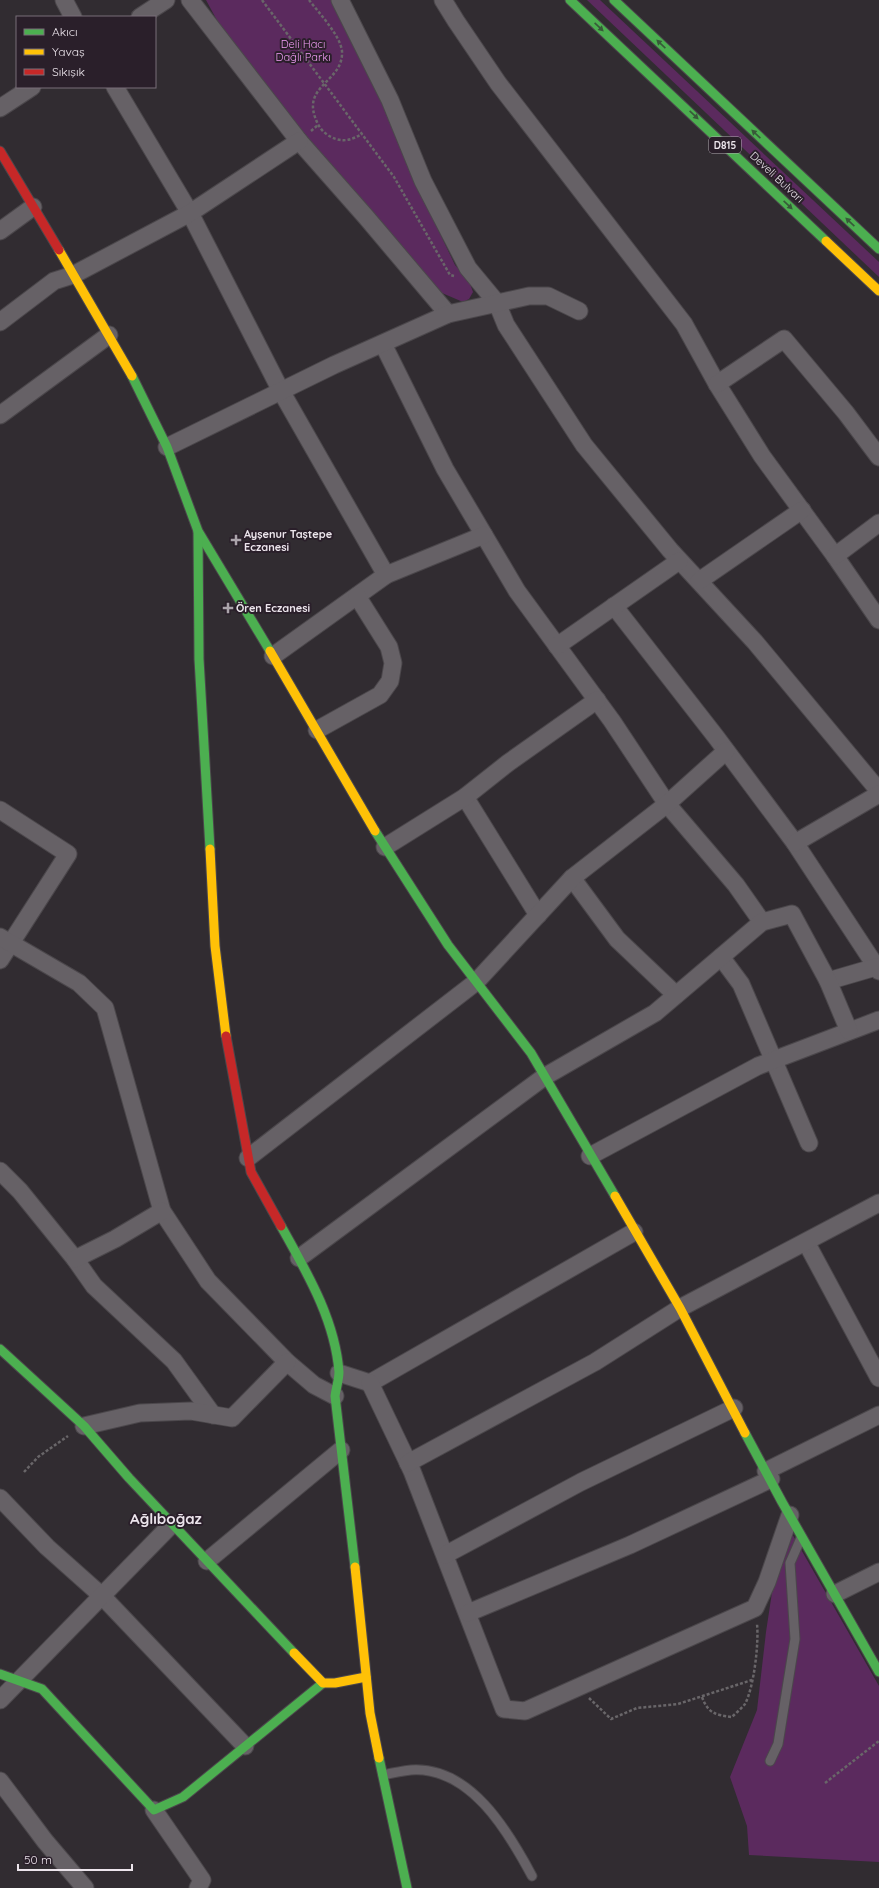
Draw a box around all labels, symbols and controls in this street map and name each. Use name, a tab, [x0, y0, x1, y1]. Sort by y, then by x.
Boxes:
legend	[16, 16, 156, 88]
one-way arrow	[593, 22, 604, 31]
text: Akıcı	[52, 24, 78, 39]
park label: Deli Hacı Dağlı Parkı	[276, 37, 330, 64]
one-way arrow	[656, 40, 666, 49]
text: Yavaş	[52, 44, 85, 59]
text: Sıkışık	[52, 64, 85, 79]
one-way arrow	[688, 111, 699, 120]
one-way arrow	[750, 129, 761, 138]
road number: D815	[709, 137, 741, 153]
street label: Develi Bulvarı	[747, 148, 807, 206]
one-way arrow	[783, 200, 793, 209]
one-way arrow	[845, 218, 856, 227]
place label: Ayşenur Taştepe Eczanesi	[244, 527, 333, 554]
marker: Ayşenur Taştepe Eczanesi	[231, 535, 241, 545]
place label: Ören Eczanesi	[236, 601, 310, 615]
marker: Ören Eczanesi	[223, 603, 233, 613]
district label: Ağlıboğaz	[130, 1509, 202, 1528]
scale bar	[18, 1846, 132, 1872]
text: 50 m	[24, 1852, 52, 1867]

